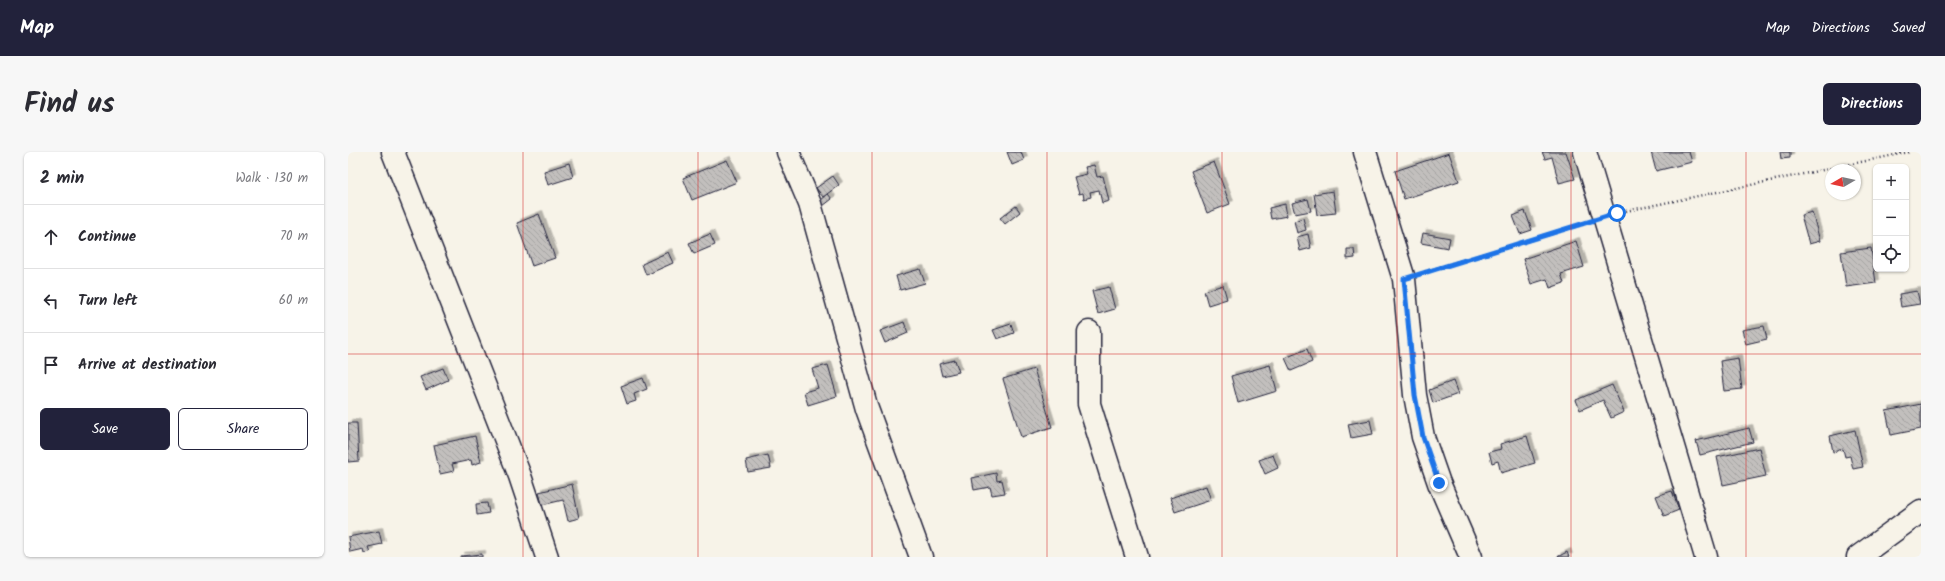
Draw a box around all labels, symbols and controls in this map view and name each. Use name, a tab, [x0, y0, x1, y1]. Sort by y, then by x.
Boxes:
text: Map	[20, 13, 54, 43]
text: Map	[1765, 17, 1790, 39]
text: Directions	[1812, 17, 1870, 39]
text: Saved	[1892, 17, 1925, 39]
text: Find us	[24, 82, 115, 127]
button: Directions	[1823, 83, 1921, 125]
north arrow	[1825, 164, 1861, 200]
map controls	[1873, 164, 1909, 272]
button: +	[1873, 164, 1909, 200]
text: 2 min	[40, 165, 84, 192]
text: Walk · 130 m	[235, 168, 308, 189]
button: −	[1873, 200, 1909, 236]
route start	[1608, 204, 1626, 222]
text: Continue	[78, 225, 136, 249]
icon: ahead	[40, 226, 62, 248]
text: 70 m	[280, 226, 308, 247]
button: locate	[1873, 236, 1909, 272]
text: Turn left	[78, 289, 138, 313]
icon: left	[40, 290, 62, 312]
text: 60 m	[279, 290, 308, 311]
text: Arrive at destination	[78, 353, 217, 377]
icon: arrive	[40, 354, 62, 376]
button: Save	[40, 408, 170, 450]
button: Share	[178, 408, 308, 450]
route end	[1430, 474, 1448, 492]

